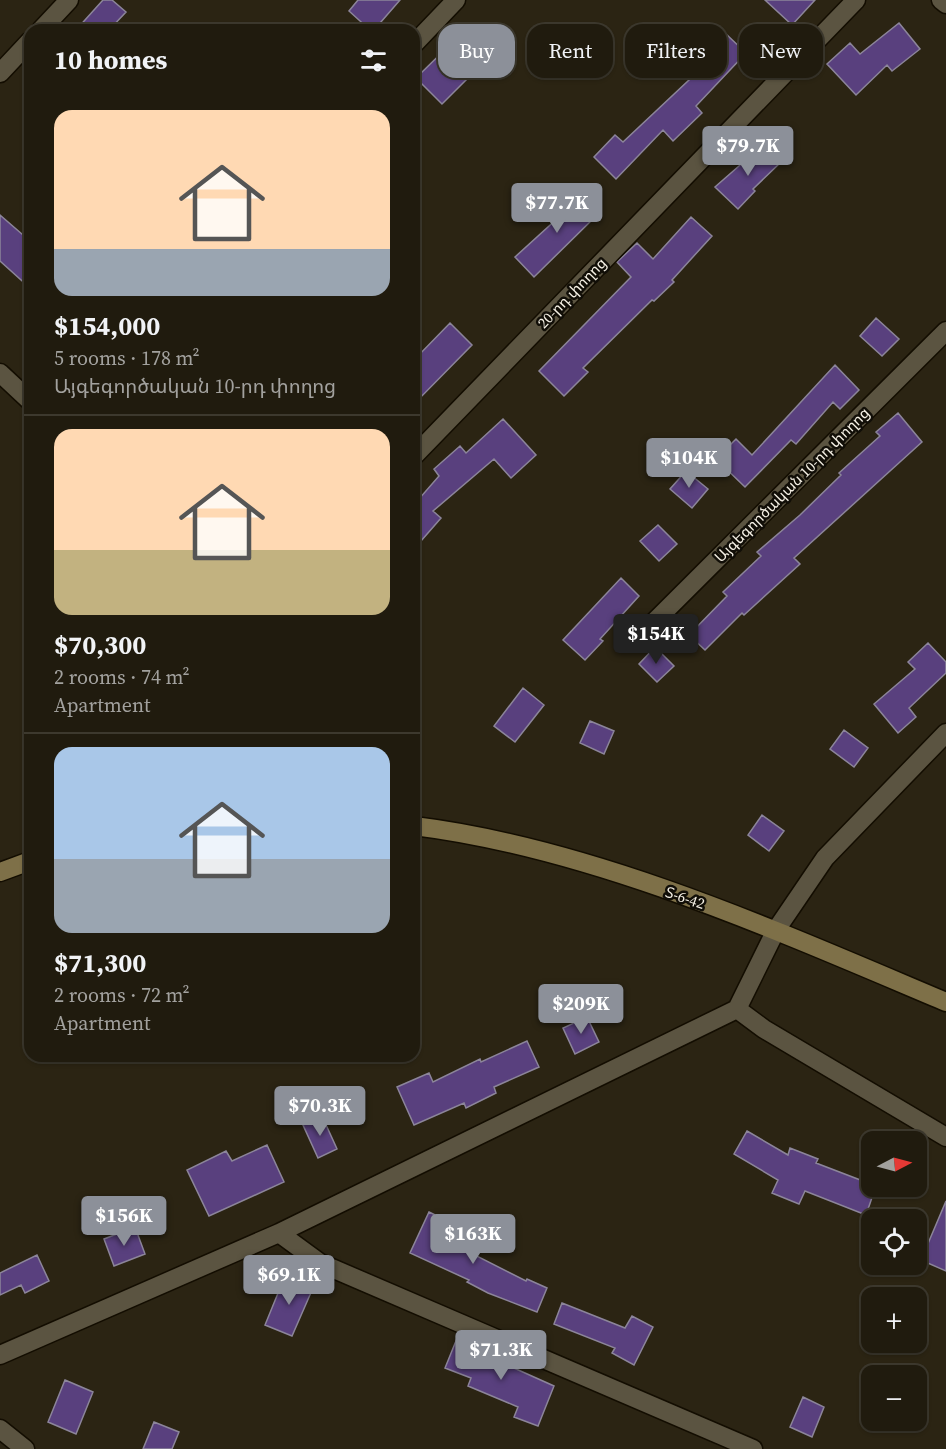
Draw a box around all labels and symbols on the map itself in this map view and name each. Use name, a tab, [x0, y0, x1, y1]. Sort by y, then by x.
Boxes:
pin: $79.7K	[699, 126, 797, 177]
pin: $77.7K	[508, 183, 606, 234]
street label: 20-րդ փողոց	[532, 253, 611, 333]
street label: Այգեգործական 10-րդ փողոց	[709, 402, 874, 567]
pin: $104K	[647, 438, 731, 489]
pin: $154K	[614, 614, 698, 665]
street label: Տ-6-42	[663, 881, 708, 914]
pin: $209K	[539, 984, 623, 1035]
pin: $70.3K	[271, 1086, 369, 1137]
north arrow	[861, 1131, 927, 1197]
pin: $156K	[82, 1196, 166, 1247]
pin: $163K	[431, 1214, 515, 1265]
pin: $69.1K	[240, 1255, 338, 1306]
pin: $71.3K	[452, 1330, 550, 1381]

